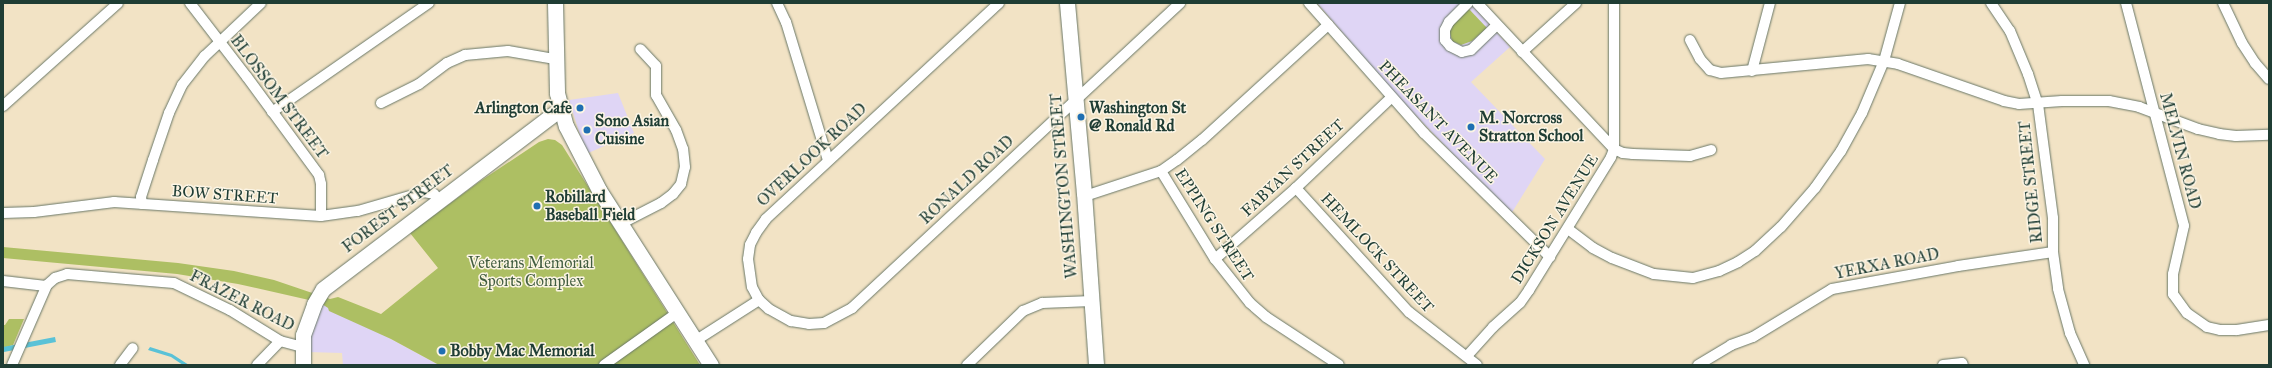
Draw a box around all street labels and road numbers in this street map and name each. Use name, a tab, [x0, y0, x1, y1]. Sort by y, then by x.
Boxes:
street label: BLOSSOM STREET	[226, 31, 332, 163]
street label: PHEASANT AVENUE	[1374, 57, 1502, 187]
street label: MELVIN ROAD	[2155, 91, 2205, 211]
street label: WASHINGTON STREET	[1046, 93, 1082, 279]
street label: OVERLOOK ROAD	[753, 99, 871, 211]
street label: FABYAN STREET	[1238, 115, 1348, 221]
street label: RIDGE STREET	[2015, 120, 2047, 244]
street label: RONALD ROAD	[916, 132, 1018, 228]
street label: DICKSON AVENUE	[1507, 151, 1603, 287]
street label: FOREST STREET	[339, 161, 457, 257]
street label: EPPING STREET	[1170, 165, 1258, 285]
street label: BOW STREET	[171, 182, 279, 208]
street label: HEMLOCK STREET	[1316, 189, 1438, 317]
street label: YERXA ROAD	[1833, 244, 1941, 284]
street label: FRAZER ROAD	[186, 266, 298, 336]

